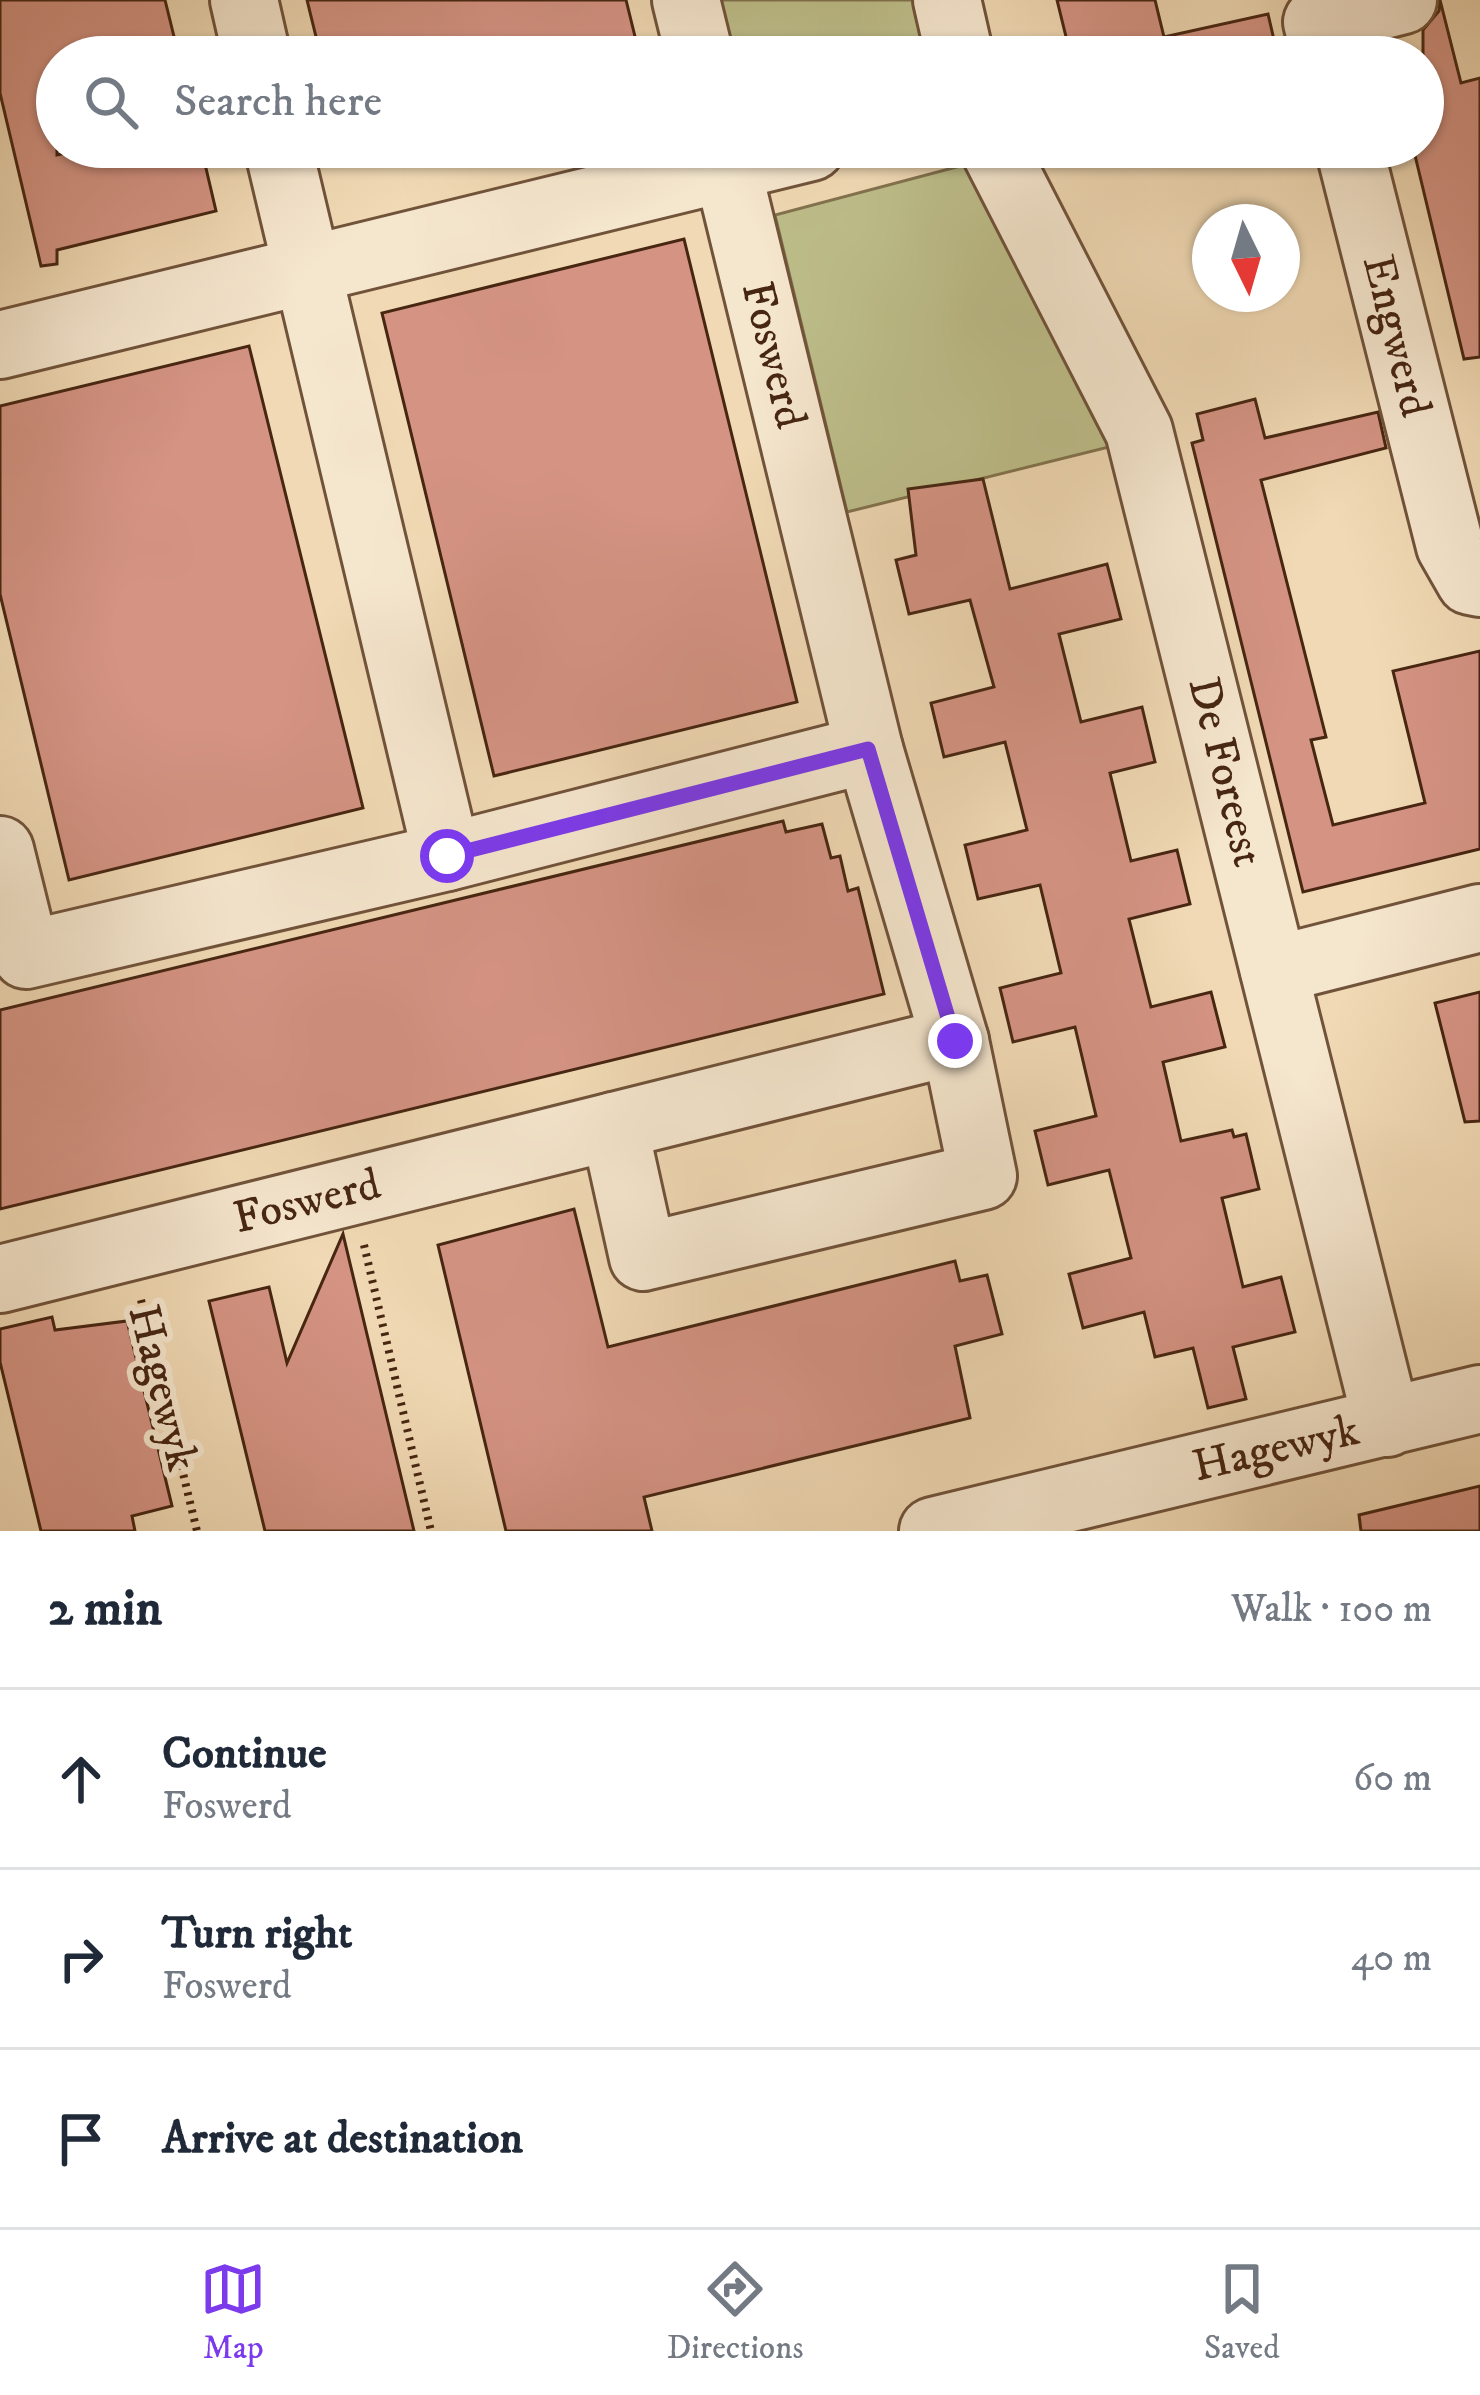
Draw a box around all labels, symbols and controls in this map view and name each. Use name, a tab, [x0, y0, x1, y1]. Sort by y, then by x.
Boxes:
search box	[36, 36, 1444, 168]
icon: search	[78, 69, 144, 135]
text: Search here	[174, 74, 382, 130]
north arrow	[1192, 204, 1300, 312]
street label: Engwerd	[1349, 249, 1443, 423]
street label: Foswerd	[728, 276, 818, 435]
street label: De Foreest	[1174, 672, 1276, 872]
route start	[420, 829, 474, 883]
route end	[928, 1014, 982, 1068]
street label: Foswerd	[228, 1157, 387, 1247]
street label: Hagewyk	[114, 1299, 210, 1477]
street label: Hagewyk	[1187, 1403, 1365, 1495]
text: 2 min	[48, 1577, 162, 1641]
text: Walk · 100 m	[1231, 1585, 1432, 1634]
text: Continue	[162, 1726, 327, 1782]
icon: ahead	[48, 1746, 114, 1812]
text: 60 m	[1353, 1754, 1432, 1803]
text: Foswerd	[162, 1782, 291, 1831]
text: Turn right	[162, 1906, 352, 1962]
icon: right	[48, 1926, 114, 1992]
text: 40 m	[1351, 1934, 1432, 1983]
text: Foswerd	[162, 1962, 291, 2011]
icon: arrive	[48, 2106, 114, 2172]
text: Arrive at destination	[162, 2111, 523, 2167]
tab: Map	[200, 2256, 266, 2369]
tab: Directions	[667, 2256, 803, 2369]
tab: Saved	[1204, 2256, 1280, 2369]

